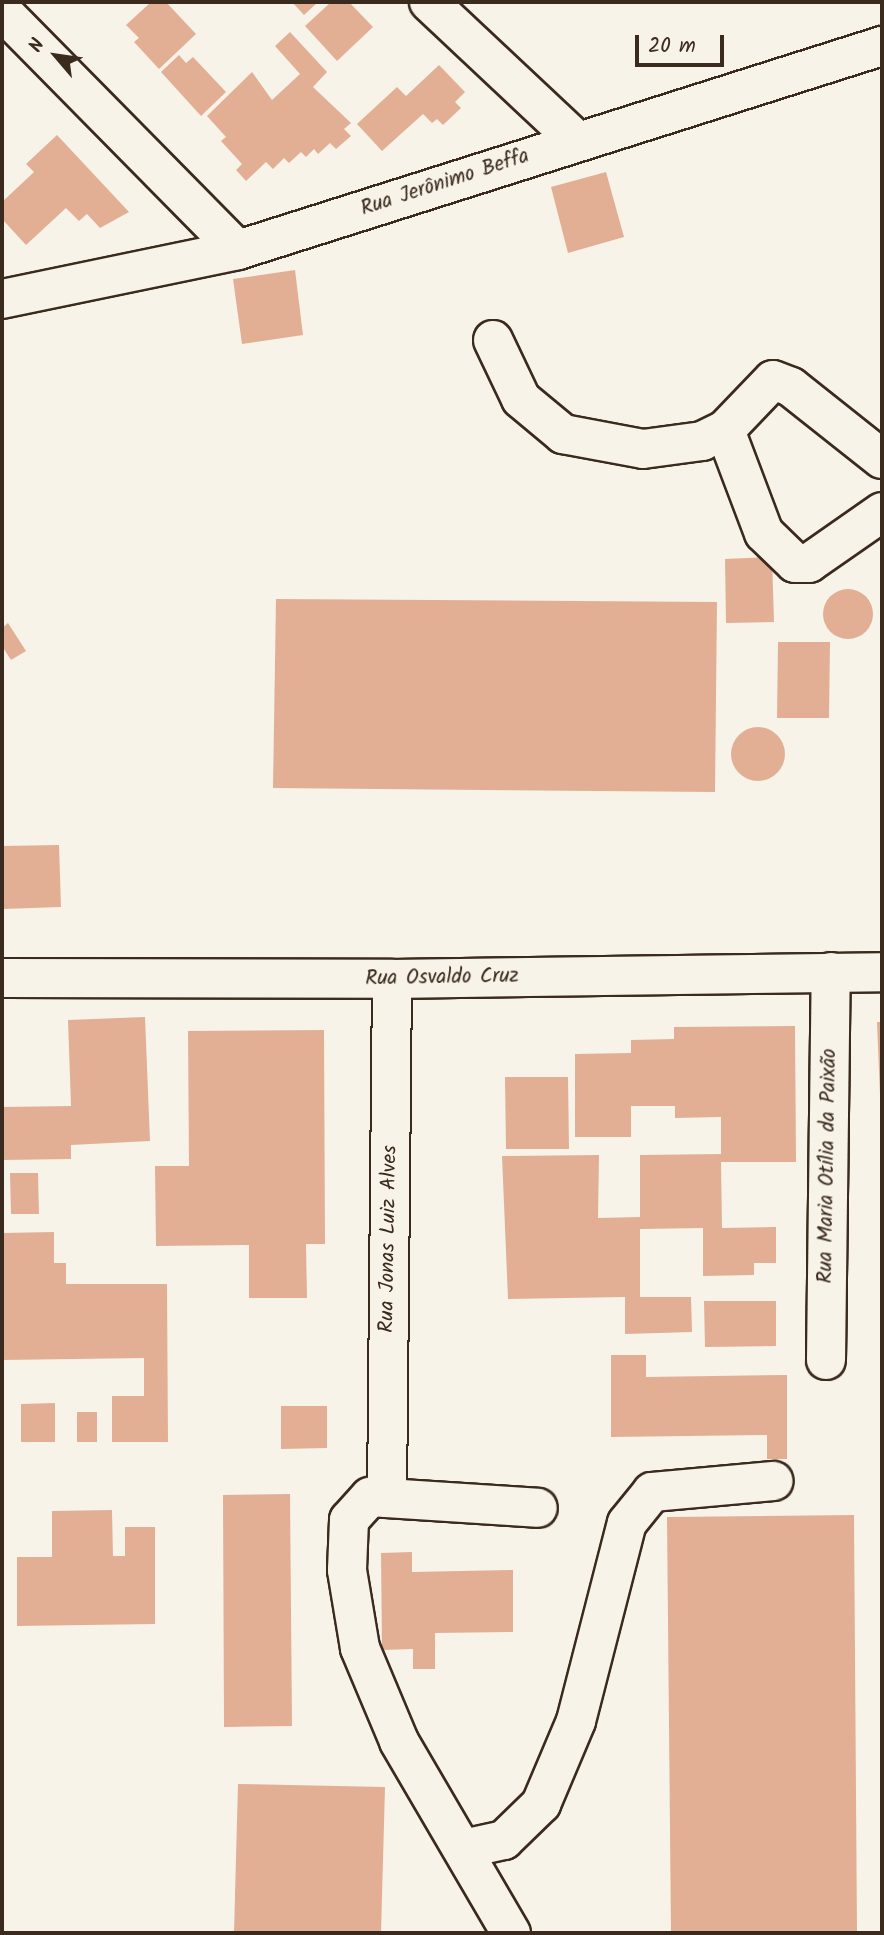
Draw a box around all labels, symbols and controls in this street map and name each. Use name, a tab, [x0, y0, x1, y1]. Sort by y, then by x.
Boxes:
north arrow	[21, 21, 91, 91]
scale bar	[639, 21, 728, 65]
text: 20 m	[648, 30, 696, 63]
text: N	[22, 33, 54, 58]
street label: Rua Jerônimo Beffa	[358, 144, 532, 222]
street label: Rua Osvaldo Cruz	[365, 964, 519, 992]
street label: Rua Maria Otília da Paixão	[813, 1048, 843, 1284]
street label: Rua Jonas Luiz Alves	[375, 1145, 403, 1333]

